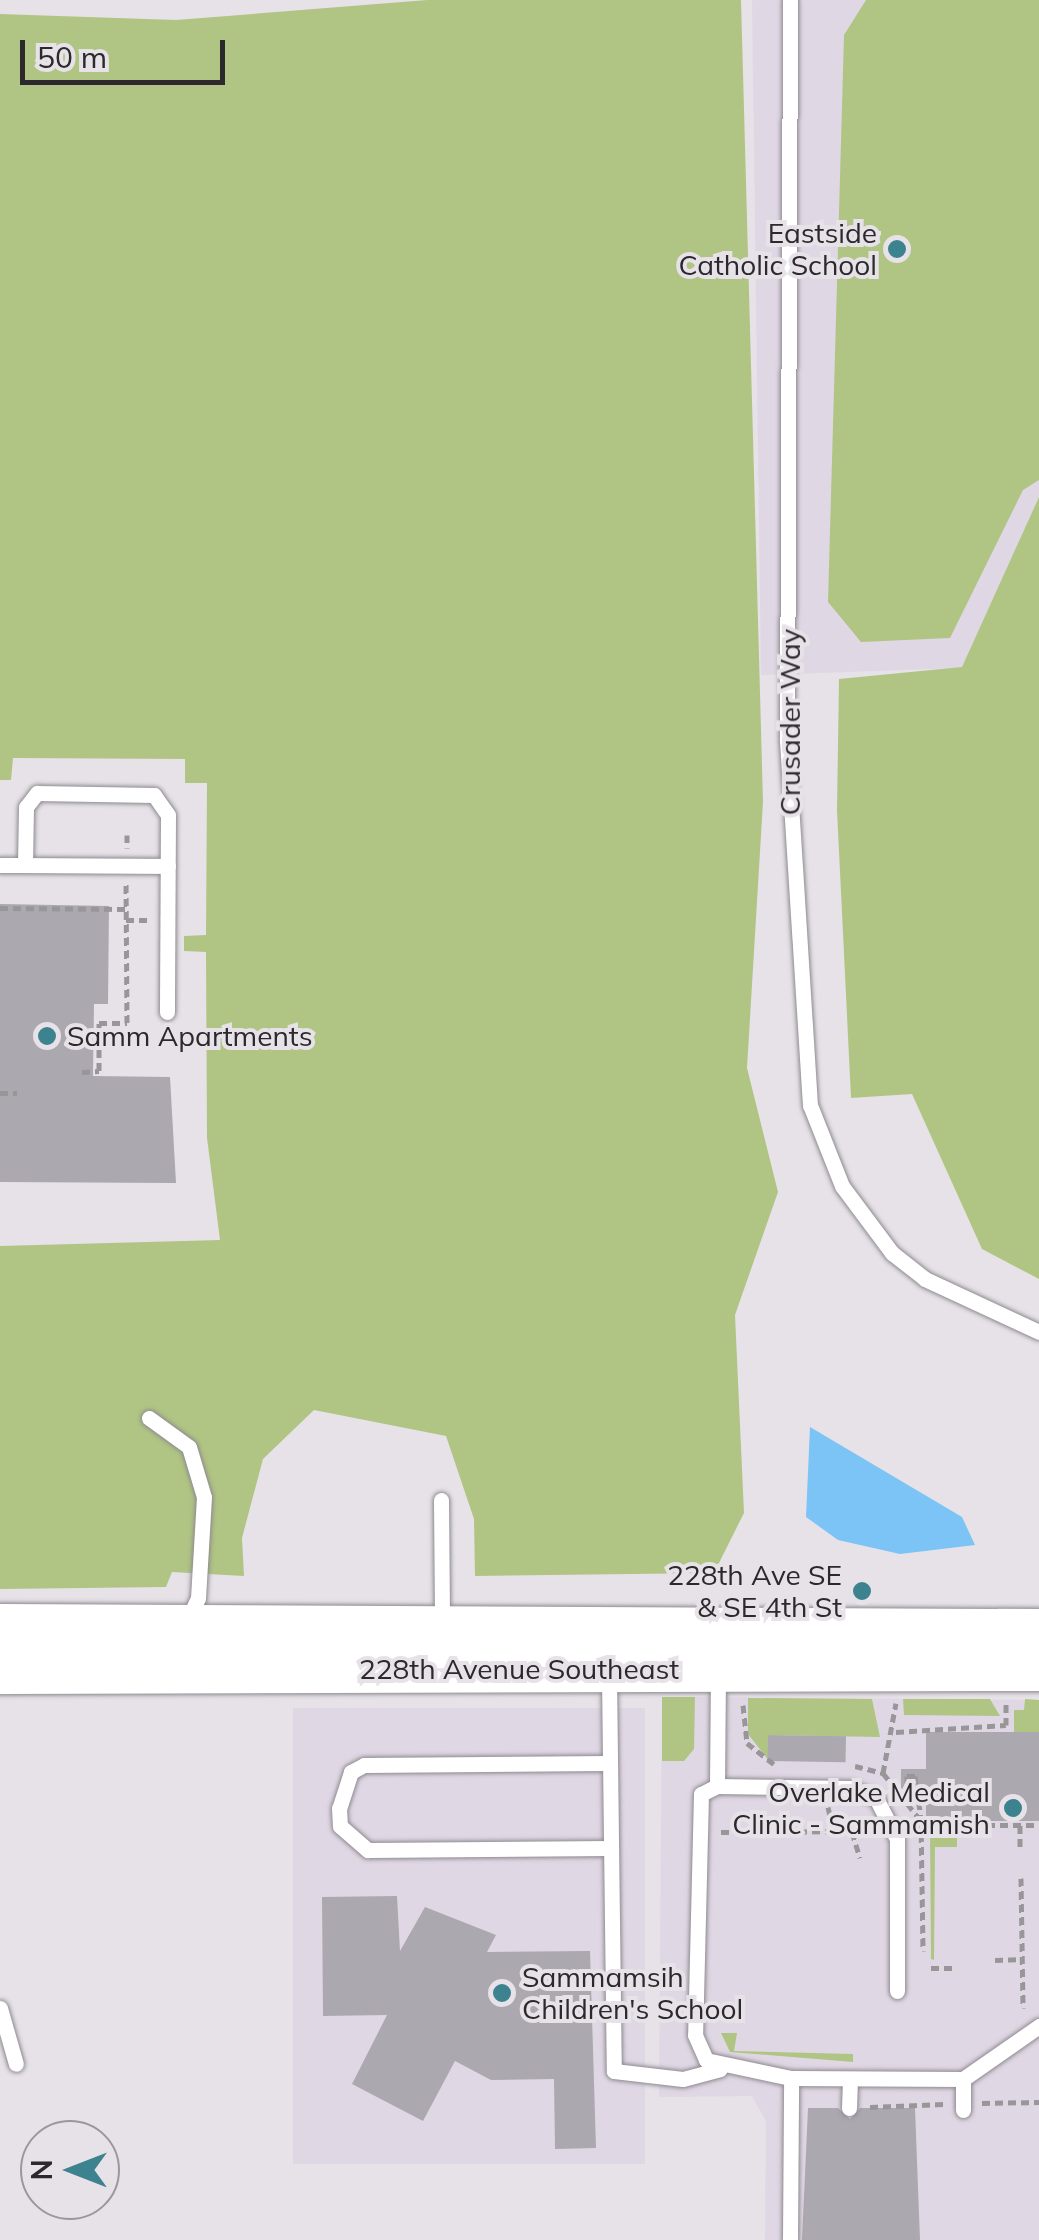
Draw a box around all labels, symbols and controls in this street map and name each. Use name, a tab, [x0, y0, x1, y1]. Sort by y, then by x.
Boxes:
scale bar	[25, 20, 230, 82]
text: 50 m	[37, 38, 107, 76]
place label: Eastside Catholic School	[678, 216, 877, 282]
marker: Eastside Catholic School	[886, 238, 908, 260]
street label: Crusader Way	[773, 629, 807, 815]
place label: Samm Apartments	[67, 1019, 313, 1053]
marker: Samm Apartments	[36, 1025, 58, 1047]
place label: 228th Ave SE & SE 4th St	[667, 1558, 842, 1624]
marker: 228th Ave SE & SE 4th St	[851, 1580, 873, 1602]
street label: 228th Avenue Southeast	[359, 1652, 679, 1686]
place label: Overlake Medical Clinic - Sammamish	[732, 1775, 990, 1841]
marker: Overlake Medical Clinic - Sammamish	[1000, 1795, 1026, 1821]
place label: Sammamsih Children's School	[522, 1960, 743, 2026]
marker: Sammamsih Children's School	[491, 1982, 513, 2004]
north arrow	[20, 2120, 120, 2220]
text: N	[24, 2159, 59, 2181]

